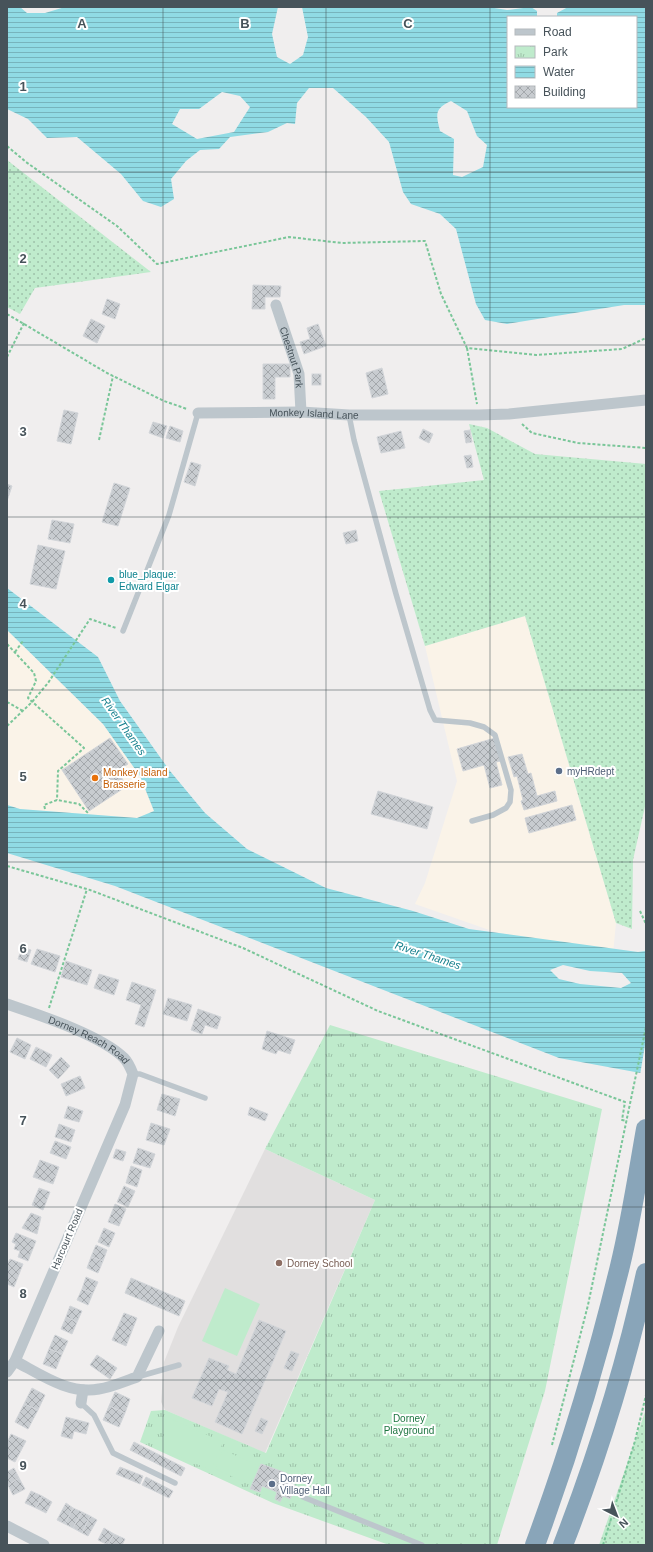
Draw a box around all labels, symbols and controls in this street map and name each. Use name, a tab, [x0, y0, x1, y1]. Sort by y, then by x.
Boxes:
text: A	[77, 16, 87, 31]
text: B	[240, 16, 250, 31]
text: C	[403, 16, 413, 31]
legend	[507, 16, 637, 108]
text: Road	[543, 25, 572, 39]
text: Park	[543, 45, 569, 59]
text: Water	[543, 65, 575, 79]
text: 1	[19, 79, 27, 94]
text: Building	[543, 85, 586, 99]
text: 2	[19, 251, 27, 266]
street label: Chestnut Park	[278, 325, 305, 389]
street label: Monkey Island Lane	[269, 406, 359, 421]
text: 3	[19, 424, 27, 439]
place label: blue_plaque: Edward Elgar	[119, 569, 180, 592]
marker: blue_plaque: Edward Elgar	[106, 575, 116, 585]
text: 4	[19, 596, 27, 611]
water label: River Thames	[99, 695, 149, 758]
marker: myHRdept	[554, 766, 564, 776]
place label: myHRdept	[567, 766, 614, 777]
place label: Monkey Island Brasserie	[103, 767, 167, 790]
text: 5	[19, 769, 27, 784]
marker: Monkey Island Brasserie	[90, 773, 100, 783]
water label: River Thames	[394, 939, 463, 971]
text: 6	[19, 941, 27, 956]
street label: Dorney Reach Road	[47, 1014, 132, 1066]
text: 7	[19, 1113, 27, 1128]
street label: Harcourt Road	[49, 1207, 85, 1271]
marker: Dorney School	[274, 1258, 284, 1268]
place label: Dorney School	[287, 1258, 353, 1269]
text: 8	[19, 1286, 27, 1301]
park label: Dorney Playground	[384, 1413, 434, 1436]
text: 9	[19, 1458, 27, 1473]
place label: Dorney Village Hall	[280, 1473, 330, 1496]
marker: Dorney Village Hall	[267, 1479, 277, 1489]
north arrow	[597, 1496, 637, 1536]
text: N	[617, 1516, 631, 1531]

